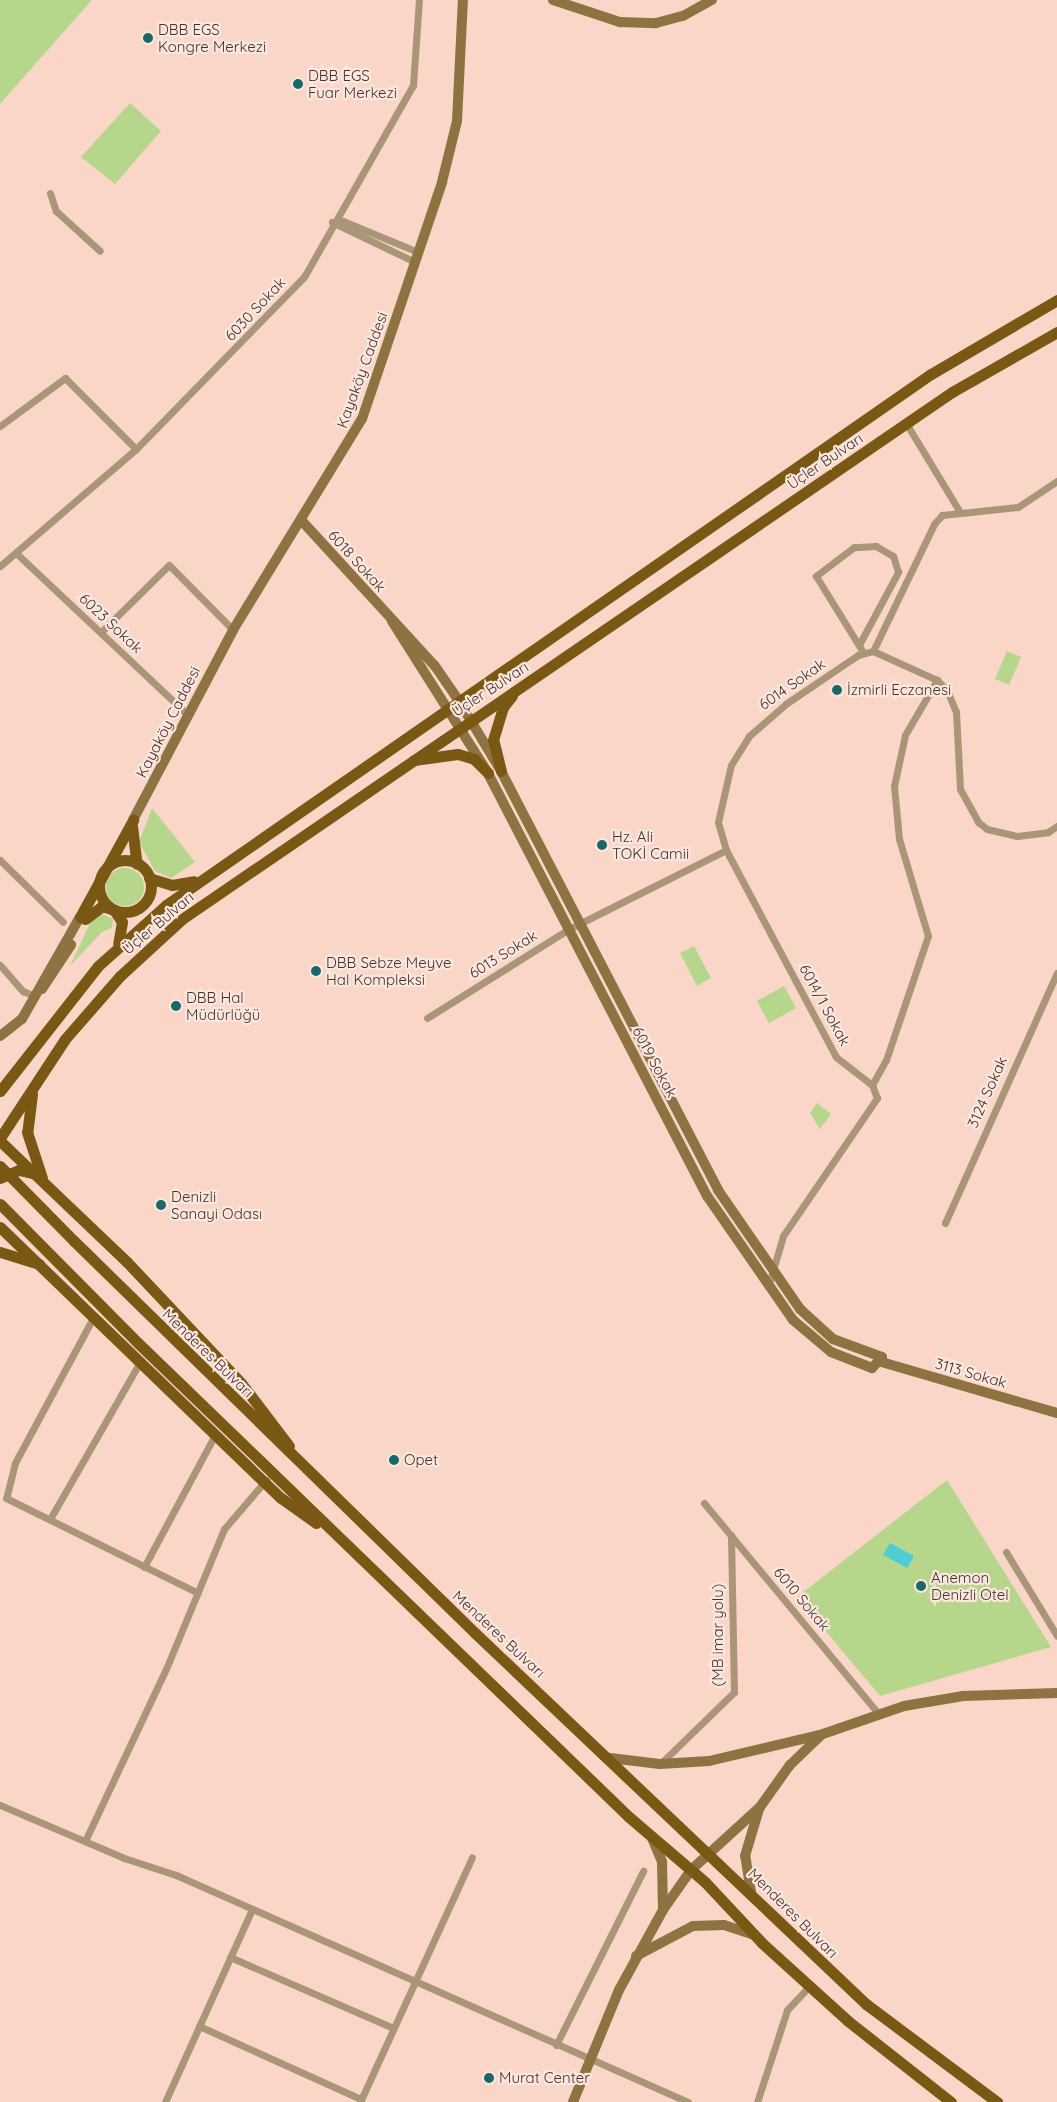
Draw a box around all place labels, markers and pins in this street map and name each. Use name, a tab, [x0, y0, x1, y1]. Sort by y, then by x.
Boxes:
place label: DBB EGS Kongre Merkezi	[158, 20, 266, 55]
marker: DBB EGS Kongre Merkezi	[142, 32, 154, 44]
place label: DBB EGS Fuar Merkezi	[308, 66, 397, 101]
marker: DBB EGS Fuar Merkezi	[292, 78, 304, 90]
place label: İzmirli Eczanesi	[847, 681, 951, 699]
marker: İzmirli Eczanesi	[831, 684, 843, 696]
place label: Hz. Ali TOKİ Camii	[612, 827, 689, 862]
marker: Hz. Ali TOKİ Camii	[596, 839, 608, 851]
place label: DBB Sebze Meyve Hal Kompleksi	[326, 953, 452, 988]
marker: DBB Sebze Meyve Hal Kompleksi	[310, 965, 322, 977]
place label: DBB Hal Müdürlüğü	[186, 988, 260, 1023]
marker: DBB Hal Müdürlüğü	[170, 1000, 182, 1012]
place label: Denizli Sanayi Odası	[171, 1187, 262, 1222]
marker: Denizli Sanayi Odası	[155, 1199, 167, 1211]
place label: Opet	[404, 1451, 438, 1469]
marker: Opet	[388, 1454, 400, 1466]
place label: Anemon Denizli Otel	[931, 1568, 1009, 1603]
marker: Anemon Denizli Otel	[915, 1580, 927, 1592]
place label: Murat Center	[499, 2069, 590, 2087]
marker: Murat Center	[483, 2072, 495, 2084]

